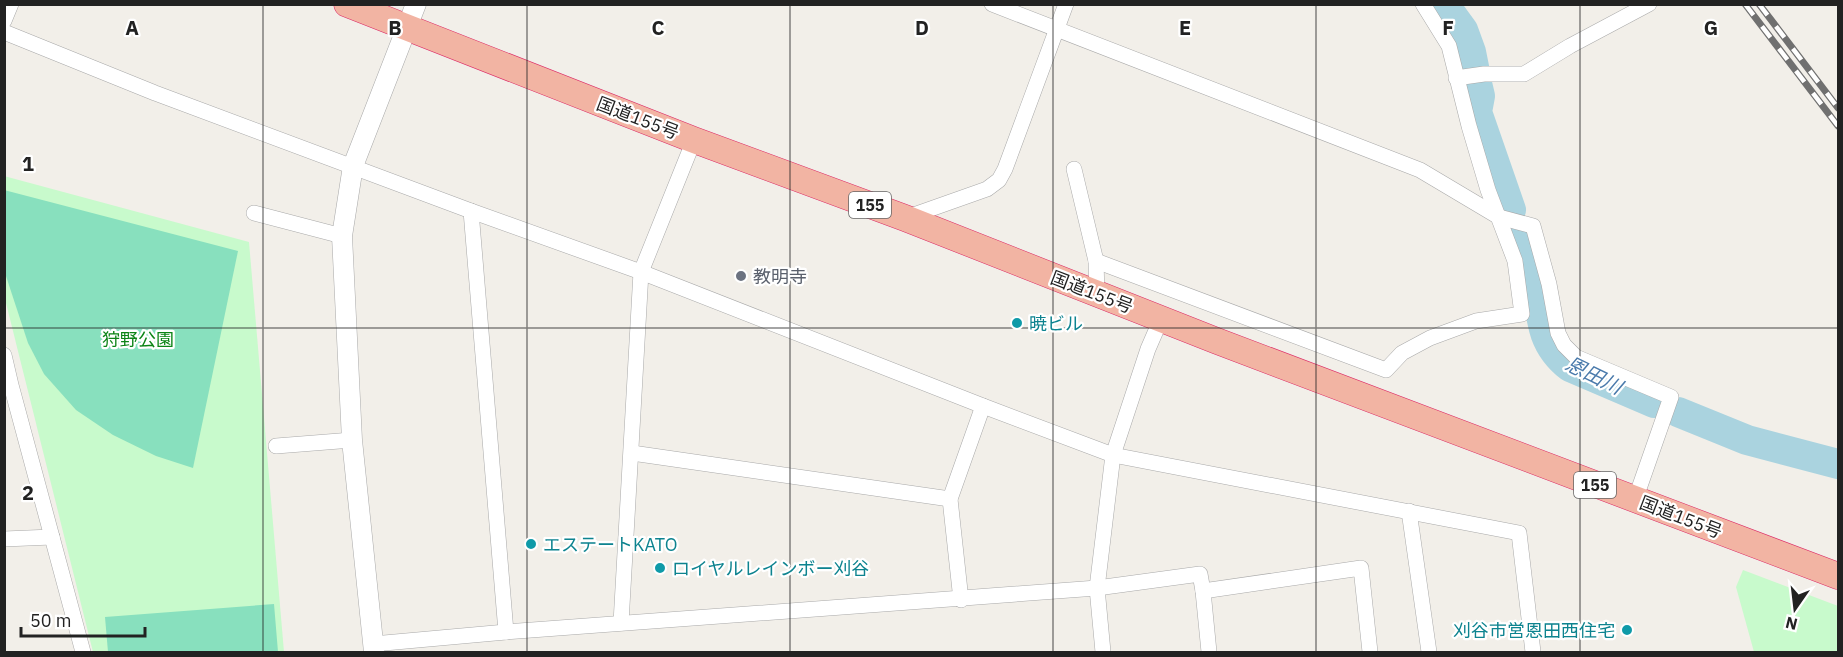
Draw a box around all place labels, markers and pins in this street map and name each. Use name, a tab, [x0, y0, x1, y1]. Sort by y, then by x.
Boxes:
place label: 教明寺	[753, 265, 807, 288]
marker: 教明寺	[734, 269, 748, 283]
place label: 暁ビル	[1029, 312, 1083, 335]
marker: 暁ビル	[1010, 316, 1024, 330]
place label: エステートKATO	[543, 533, 677, 556]
marker: エステートKATO	[524, 537, 538, 551]
place label: ロイヤルレインボー刈谷	[672, 557, 869, 580]
marker: ロイヤルレインボー刈谷	[653, 561, 667, 575]
place label: 刈谷市営恩田西住宅	[1453, 619, 1615, 642]
marker: 刈谷市営恩田西住宅	[1620, 623, 1634, 637]

